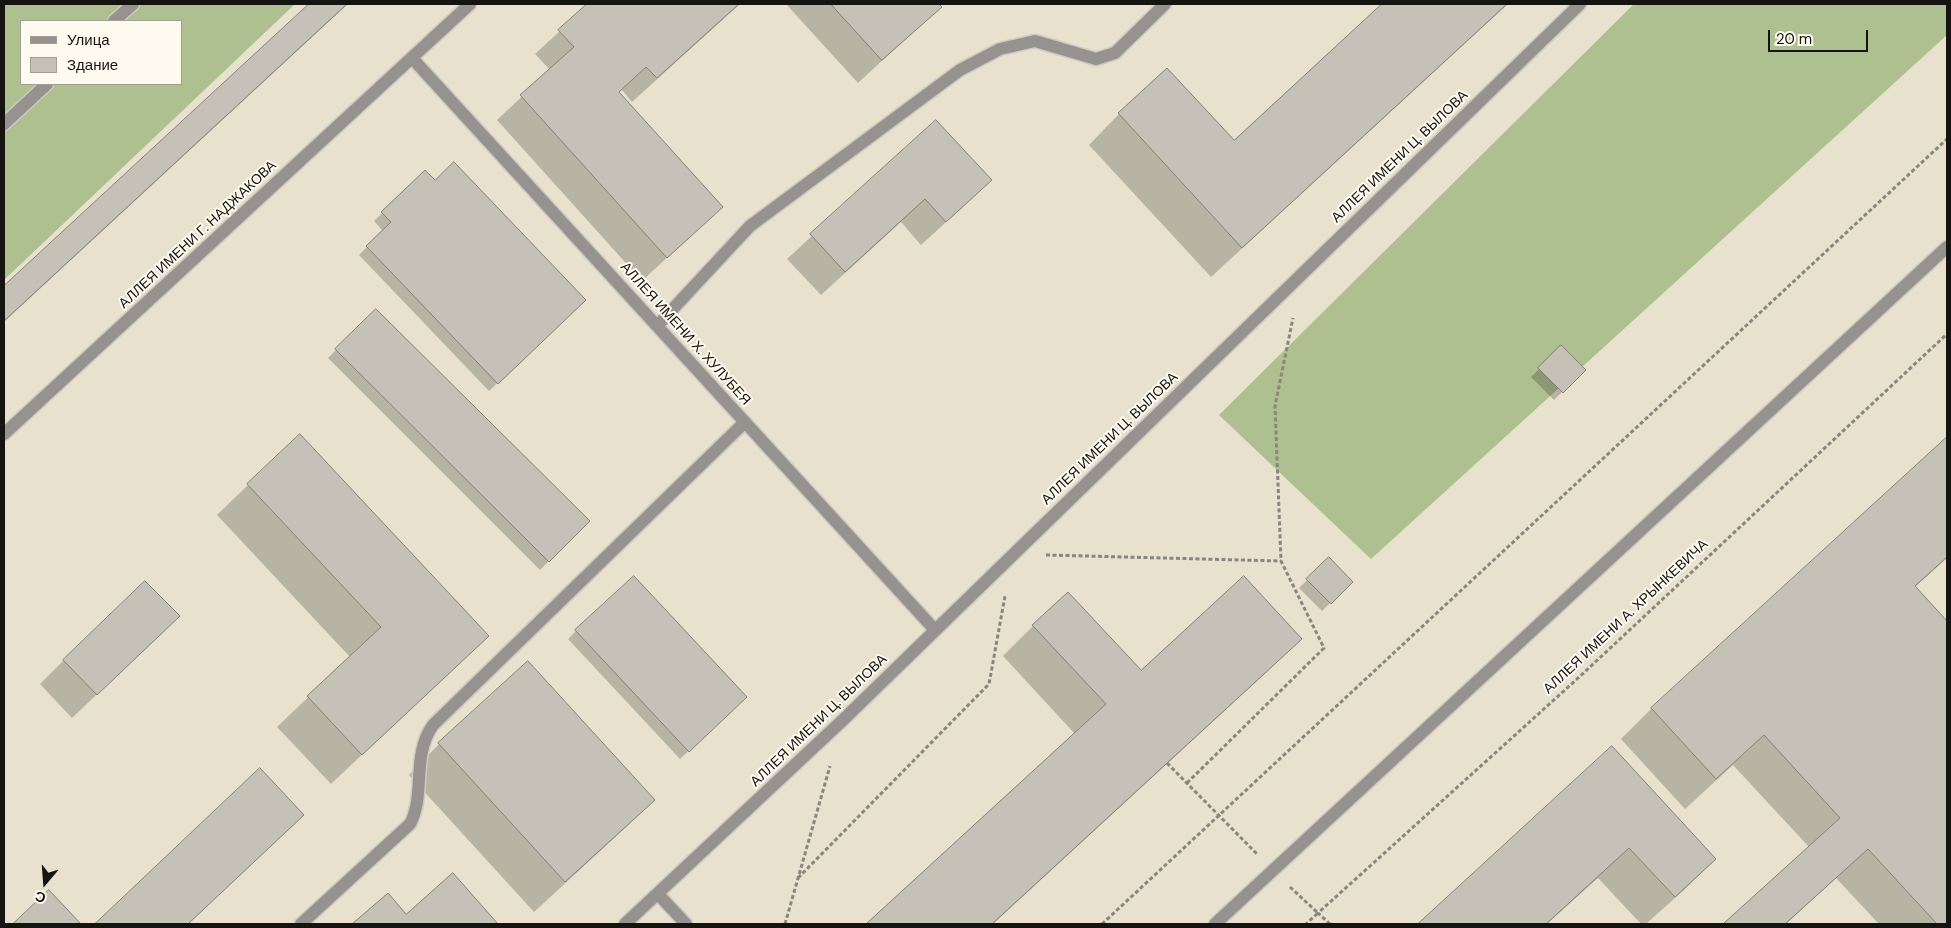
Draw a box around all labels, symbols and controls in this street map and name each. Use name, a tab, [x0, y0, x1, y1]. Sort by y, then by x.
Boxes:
legend	[20, 20, 182, 85]
scale bar	[1771, 20, 1871, 52]
text: 20 m	[1776, 29, 1812, 49]
text: Улица	[67, 30, 110, 50]
text: Здание	[67, 55, 118, 75]
street label: АЛЛЕЯ ИМЕНИ Ц. ВЫЛОВА	[1328, 87, 1472, 227]
street label: АЛЛЕЯ ИМЕНИ Г. НАДЖАКОВА	[116, 158, 280, 312]
street label: АЛЛЕЯ ИМЕНИ Х. ХУЛУБЕЯ	[616, 259, 754, 409]
street label: АЛЛЕЯ ИМЕНИ Ц. ВЫЛОВА	[1038, 369, 1182, 509]
street label: АЛЛЕЯ ИМЕНИ А. ХРЫНКЕВИЧА	[1540, 536, 1712, 698]
street label: АЛЛЕЯ ИМЕНИ Ц. ВЫЛОВА	[747, 651, 891, 791]
north arrow	[20, 858, 70, 908]
text: С	[33, 887, 48, 907]

